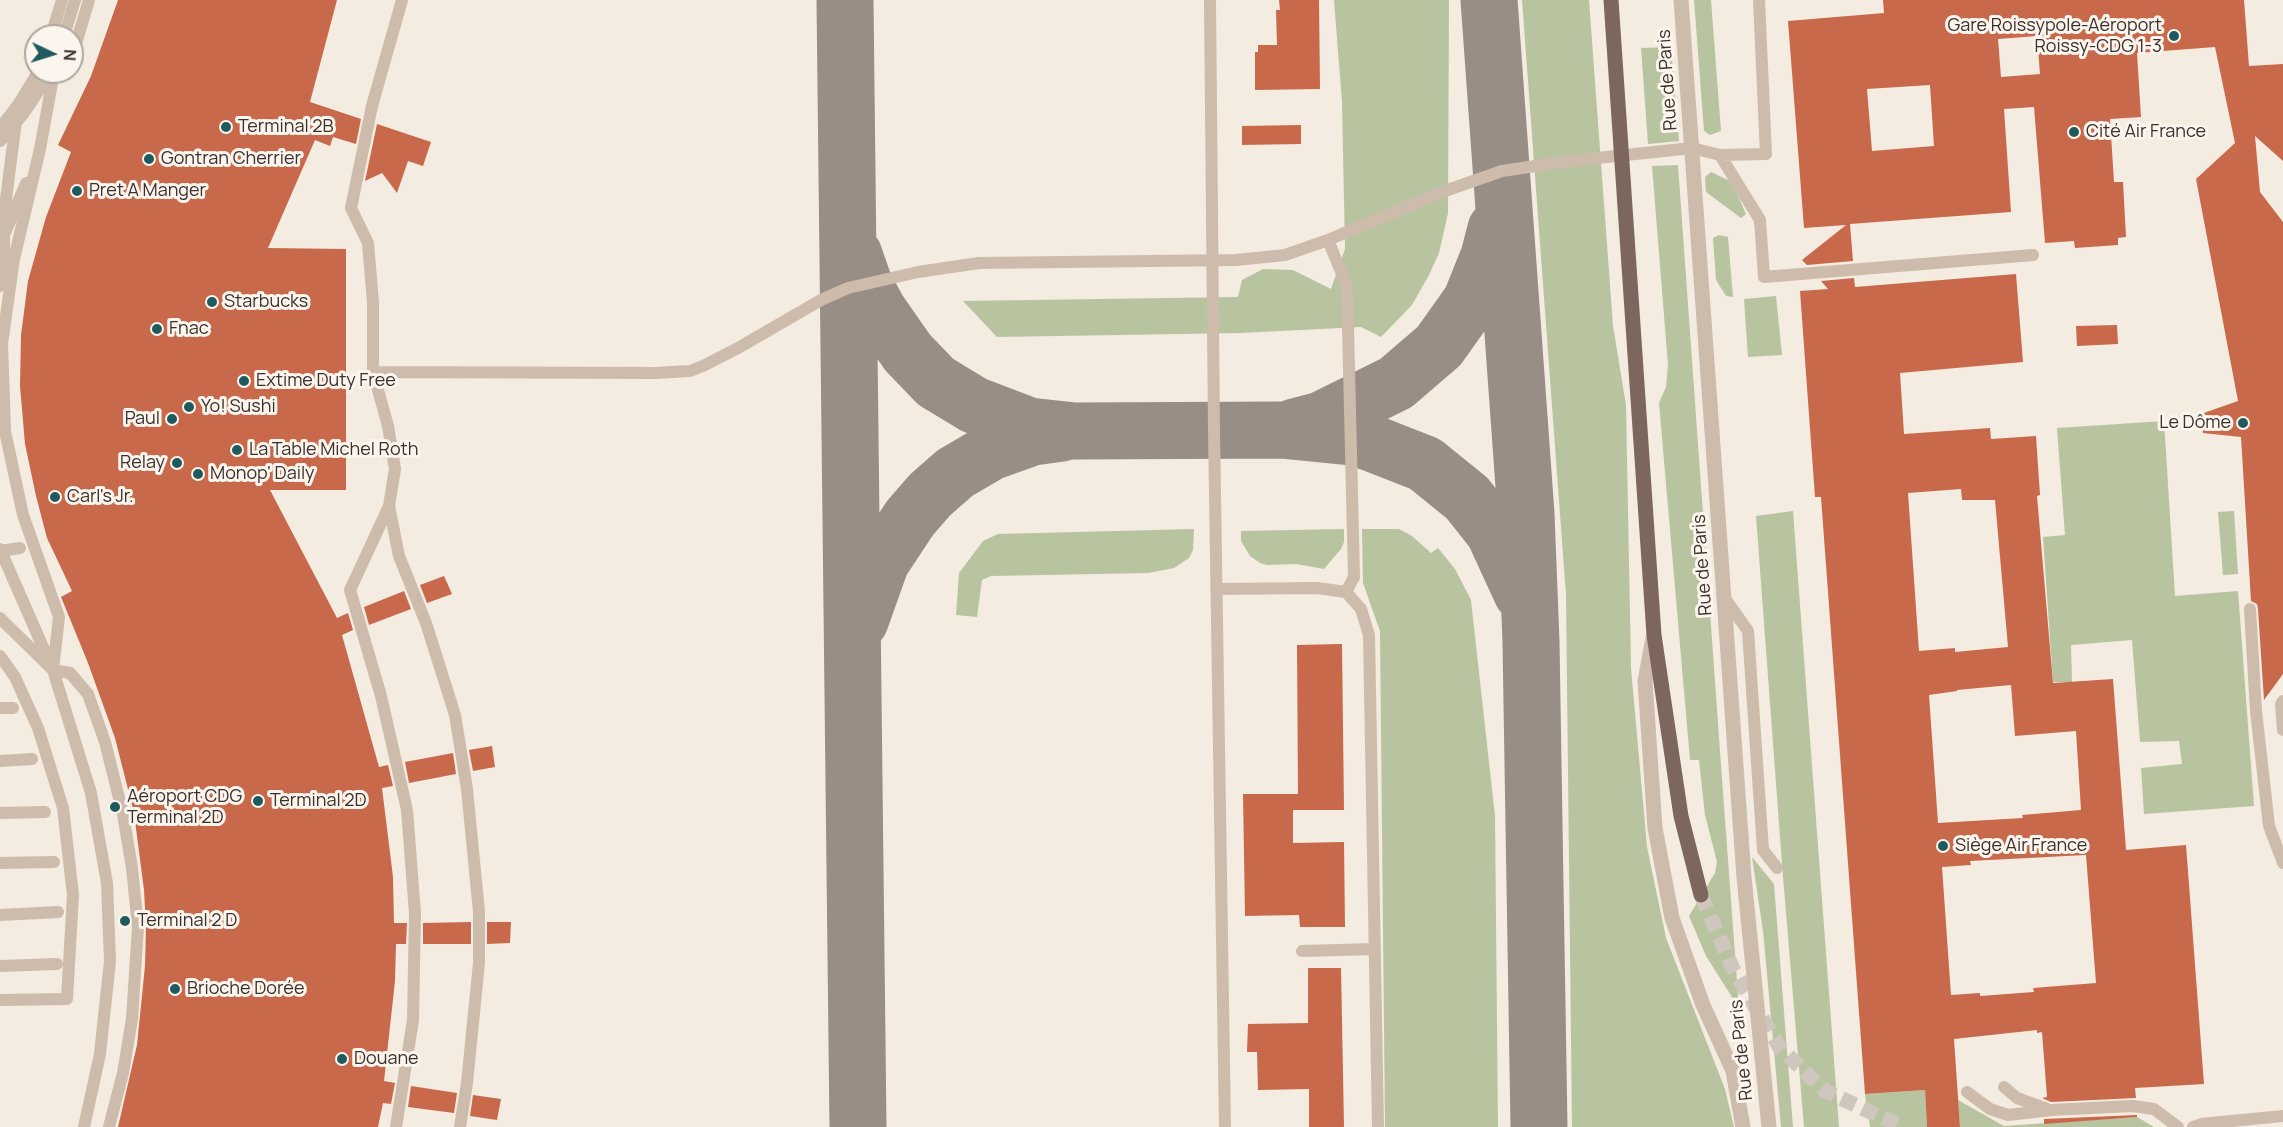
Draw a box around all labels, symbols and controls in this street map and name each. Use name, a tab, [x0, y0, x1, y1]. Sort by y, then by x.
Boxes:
place label: Gare Roissypole-Aéroport Roissy-CDG 1-3	[1948, 15, 2162, 57]
north arrow	[24, 24, 84, 84]
street label: Rue de Paris	[1654, 29, 1682, 131]
marker: Gare Roissypole-Aéroport Roissy-CDG 1-3	[2167, 29, 2181, 43]
text: N	[59, 49, 81, 62]
place label: Terminal 2B	[238, 116, 334, 138]
marker: Terminal 2B	[219, 120, 233, 134]
place label: Cité Air France	[2086, 121, 2206, 143]
marker: Cité Air France	[2067, 125, 2081, 139]
place label: Gontran Cherrier	[161, 148, 301, 170]
marker: Gontran Cherrier	[142, 152, 156, 166]
place label: Pret A Manger	[89, 180, 206, 202]
marker: Pret A Manger	[70, 184, 84, 198]
place label: Starbucks	[224, 291, 308, 313]
marker: Starbucks	[205, 295, 219, 309]
place label: Fnac	[169, 318, 209, 340]
marker: Fnac	[150, 322, 164, 336]
place label: Extime Duty Free	[256, 370, 396, 392]
marker: Extime Duty Free	[237, 374, 251, 388]
place label: Yo! Sushi	[201, 396, 276, 418]
marker: Yo! Sushi	[182, 400, 196, 414]
place label: Paul	[125, 408, 160, 430]
marker: Paul	[165, 412, 179, 426]
place label: Le Dôme	[2159, 412, 2231, 434]
marker: Le Dôme	[2236, 416, 2250, 430]
place label: La Table Michel Roth	[249, 439, 418, 461]
marker: La Table Michel Roth	[230, 443, 244, 457]
place label: Relay	[120, 452, 165, 474]
marker: Relay	[170, 456, 184, 470]
place label: Monop' Daily	[210, 463, 315, 485]
marker: Monop' Daily	[191, 467, 205, 481]
place label: Carl's Jr.	[67, 486, 133, 508]
marker: Carl's Jr.	[48, 490, 62, 504]
street label: Rue de Paris	[1689, 514, 1717, 616]
place label: Aéroport CDG Terminal 2D	[127, 786, 242, 828]
place label: Terminal 2D	[270, 790, 367, 812]
marker: Terminal 2D	[251, 794, 265, 808]
marker: Aéroport CDG Terminal 2D	[108, 800, 122, 814]
place label: Siège Air France	[1955, 835, 2087, 857]
marker: Siège Air France	[1936, 839, 1950, 853]
place label: Terminal 2 D	[137, 910, 237, 932]
marker: Terminal 2 D	[118, 914, 132, 928]
place label: Brioche Dorée	[187, 978, 304, 1000]
marker: Brioche Dorée	[168, 982, 182, 996]
street label: Rue de Paris	[1726, 998, 1758, 1102]
place label: Douane	[354, 1048, 419, 1070]
marker: Douane	[335, 1052, 349, 1066]

